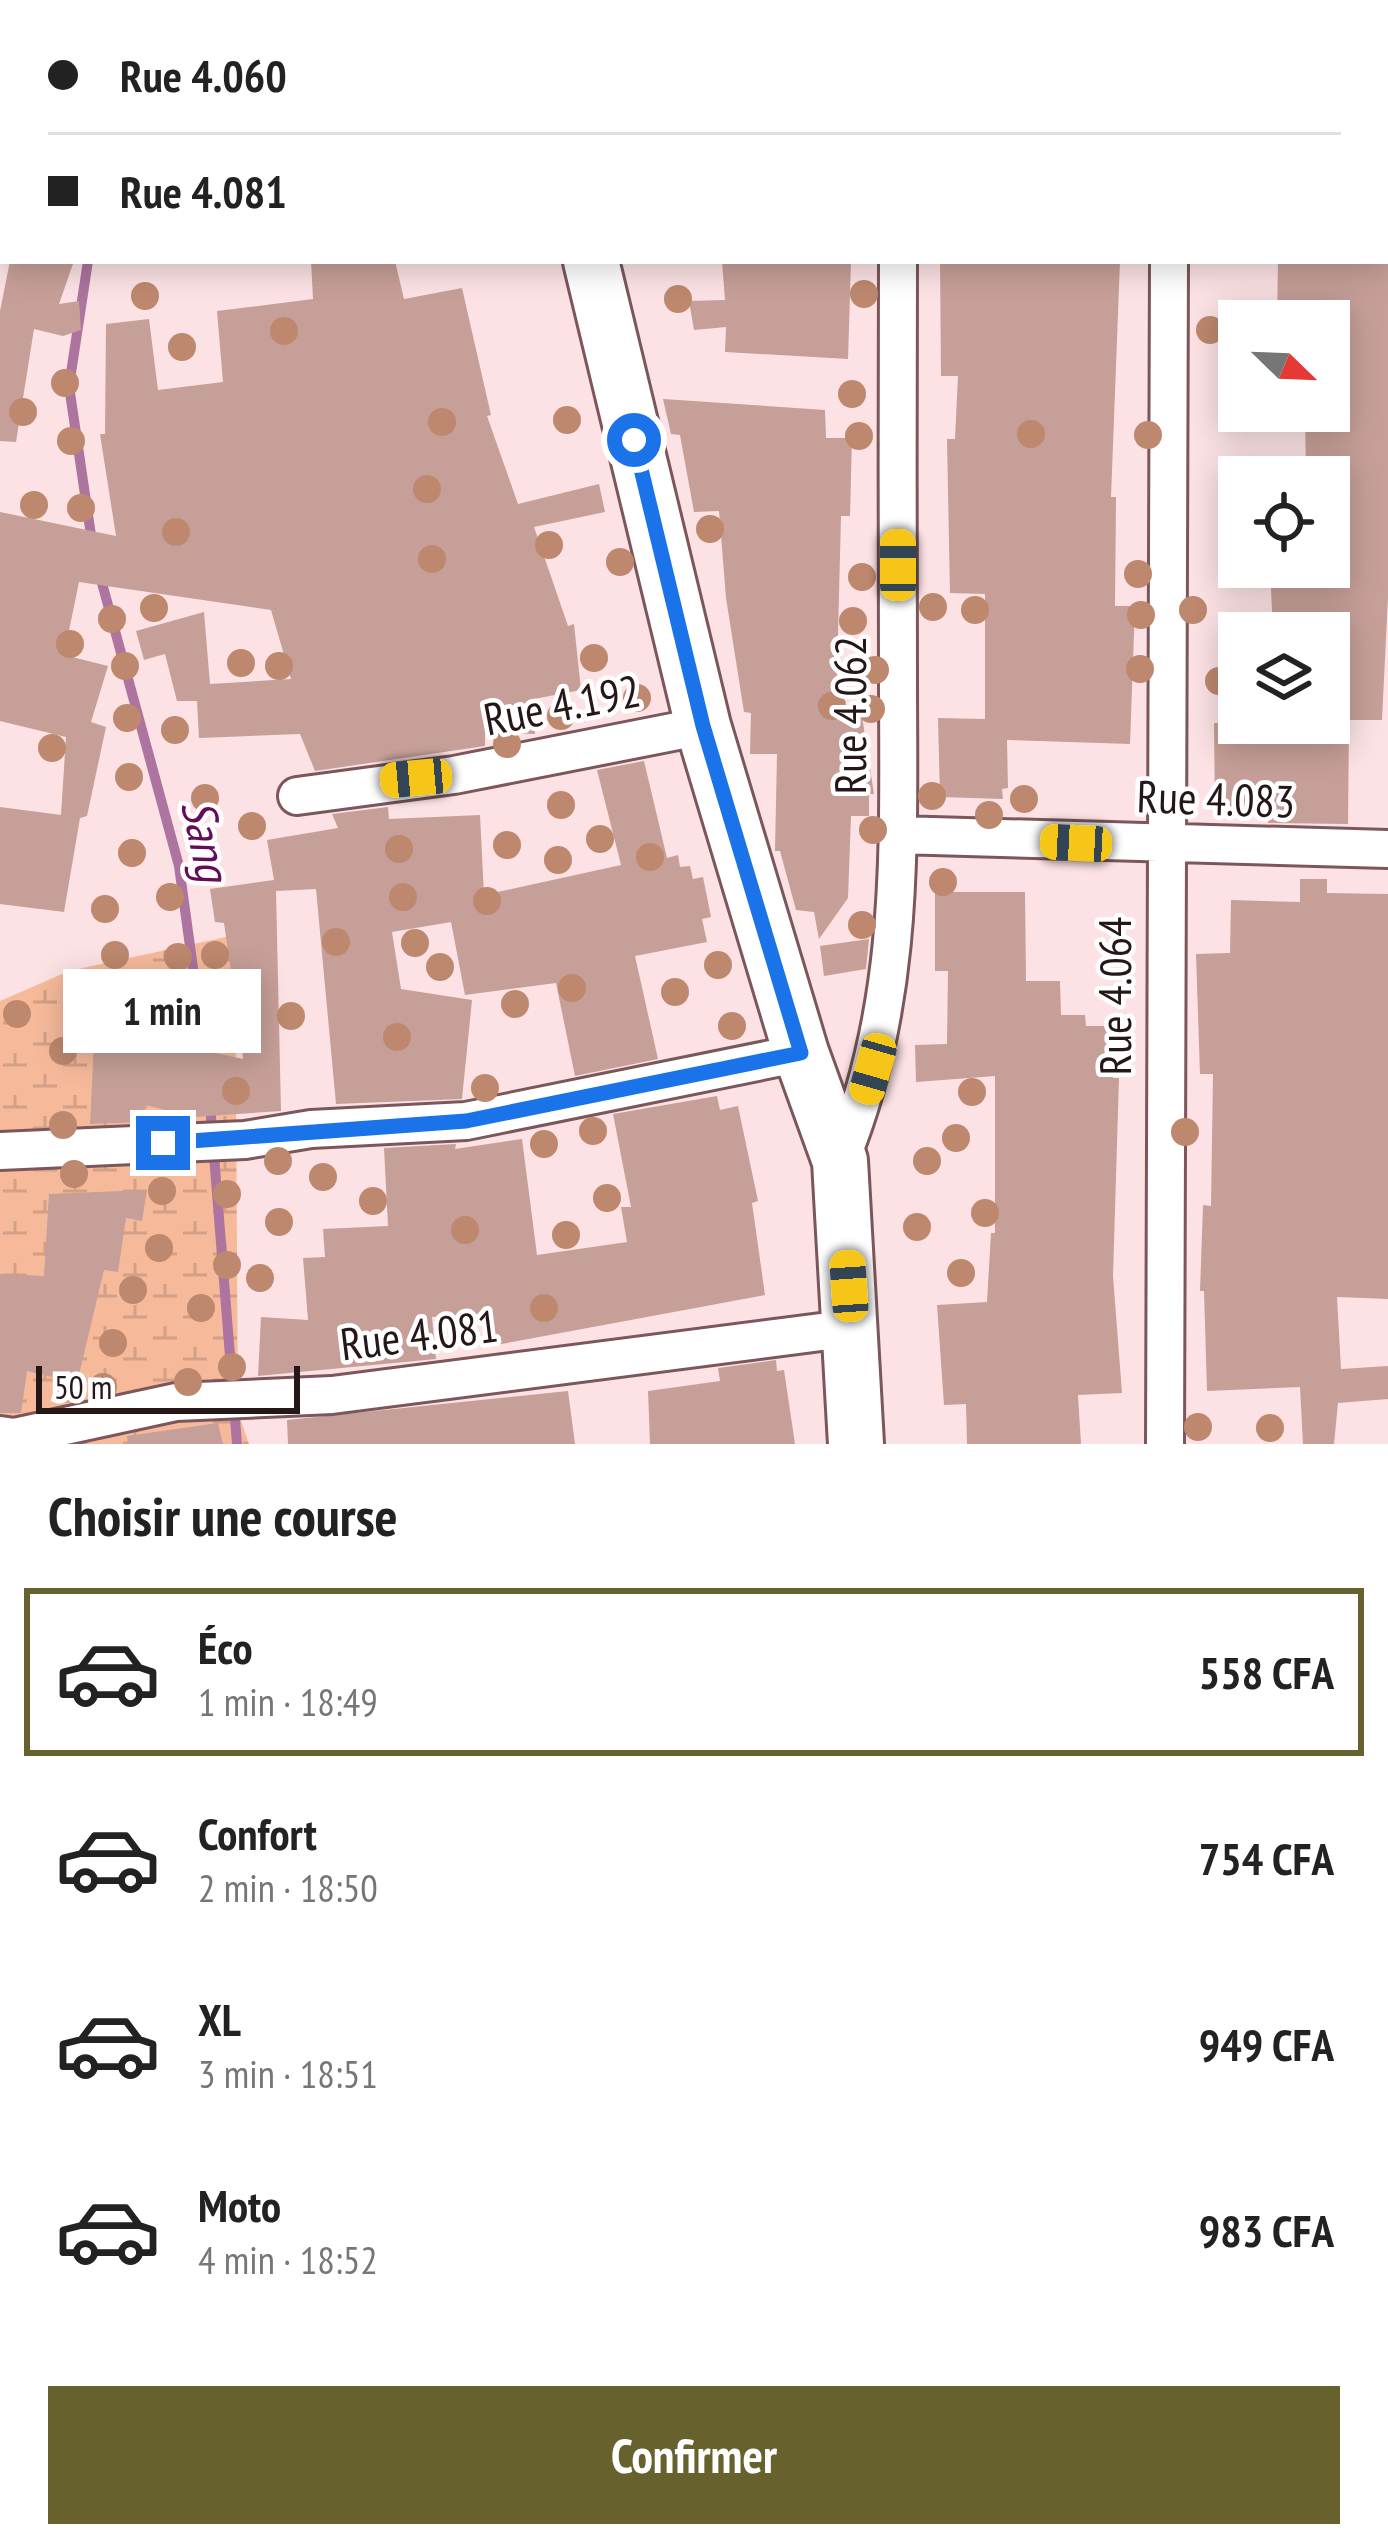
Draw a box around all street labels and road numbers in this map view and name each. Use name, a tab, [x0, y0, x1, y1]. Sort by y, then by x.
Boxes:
street label: Rue 4.062	[820, 636, 878, 794]
street label: Rue 4.192	[479, 660, 645, 748]
street label: Rue 4.083	[1136, 766, 1296, 830]
street label: Rue 4.064	[1085, 917, 1143, 1075]
street label: Rue 4.081	[337, 1296, 501, 1372]

